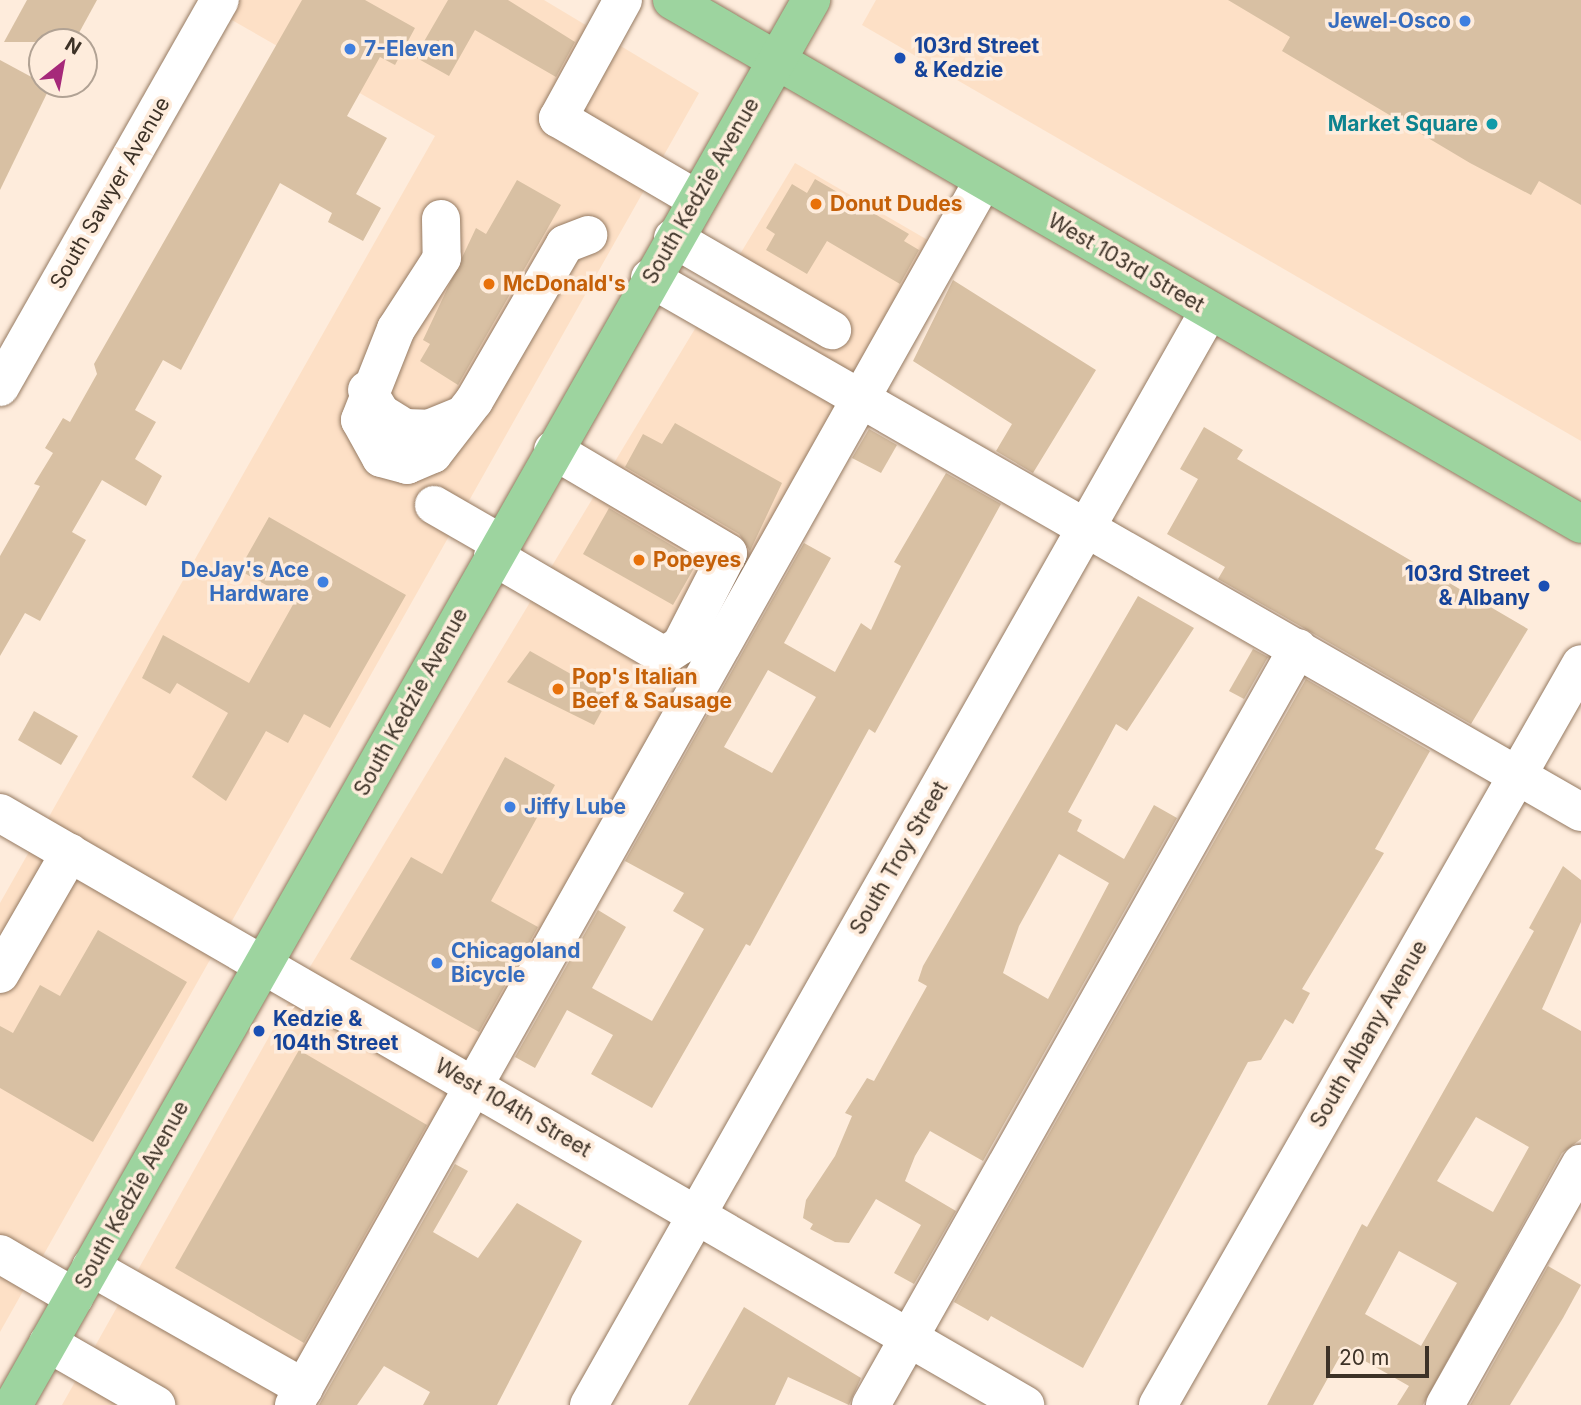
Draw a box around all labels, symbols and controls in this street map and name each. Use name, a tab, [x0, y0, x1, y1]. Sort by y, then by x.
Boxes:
place label: Jewel-Osco	[1328, 8, 1451, 34]
marker: Jewel-Osco	[1457, 13, 1473, 29]
north arrow	[28, 28, 98, 98]
text: N	[61, 33, 85, 60]
place label: 103rd Street & Kedzie	[914, 33, 1039, 83]
place label: 7-Eleven	[364, 36, 454, 62]
marker: 7-Eleven	[342, 41, 358, 57]
marker: 103rd Street & Kedzie	[892, 50, 908, 66]
street label: South Sawyer Avenue	[45, 93, 175, 293]
street label: South Kedzie Avenue	[637, 93, 765, 289]
place label: Market Square	[1328, 111, 1478, 137]
marker: Market Square	[1484, 116, 1500, 132]
place label: Donut Dudes	[830, 191, 963, 217]
marker: Donut Dudes	[808, 196, 824, 212]
street label: West 103rd Street	[1043, 208, 1209, 318]
place label: McDonald's	[503, 271, 626, 297]
marker: McDonald's	[481, 276, 497, 292]
place label: Popeyes	[653, 547, 741, 573]
marker: Popeyes	[631, 552, 647, 568]
place label: DeJay's Ace Hardware	[181, 557, 309, 607]
place label: 103rd Street & Albany	[1405, 561, 1530, 611]
marker: DeJay's Ace Hardware	[315, 574, 331, 590]
marker: 103rd Street & Albany	[1536, 578, 1552, 594]
street label: South Kedzie Avenue	[349, 604, 473, 800]
place label: Pop's Italian Beef & Sausage	[572, 664, 732, 714]
marker: Pop's Italian Beef & Sausage	[550, 681, 566, 697]
street label: South Troy Street	[845, 777, 953, 939]
place label: Jiffy Lube	[524, 794, 626, 820]
marker: Jiffy Lube	[502, 799, 518, 815]
street label: South Albany Avenue	[1305, 936, 1433, 1132]
place label: Chicagoland Bicycle	[451, 938, 580, 988]
marker: Chicagoland Bicycle	[429, 955, 445, 971]
place label: Kedzie & 104th Street	[273, 1006, 398, 1056]
marker: Kedzie & 104th Street	[251, 1023, 267, 1039]
street label: West 104th Street	[431, 1053, 595, 1163]
street label: South Kedzie Avenue	[70, 1097, 194, 1293]
scale bar	[1329, 1332, 1432, 1376]
text: 20 m	[1339, 1345, 1389, 1370]

